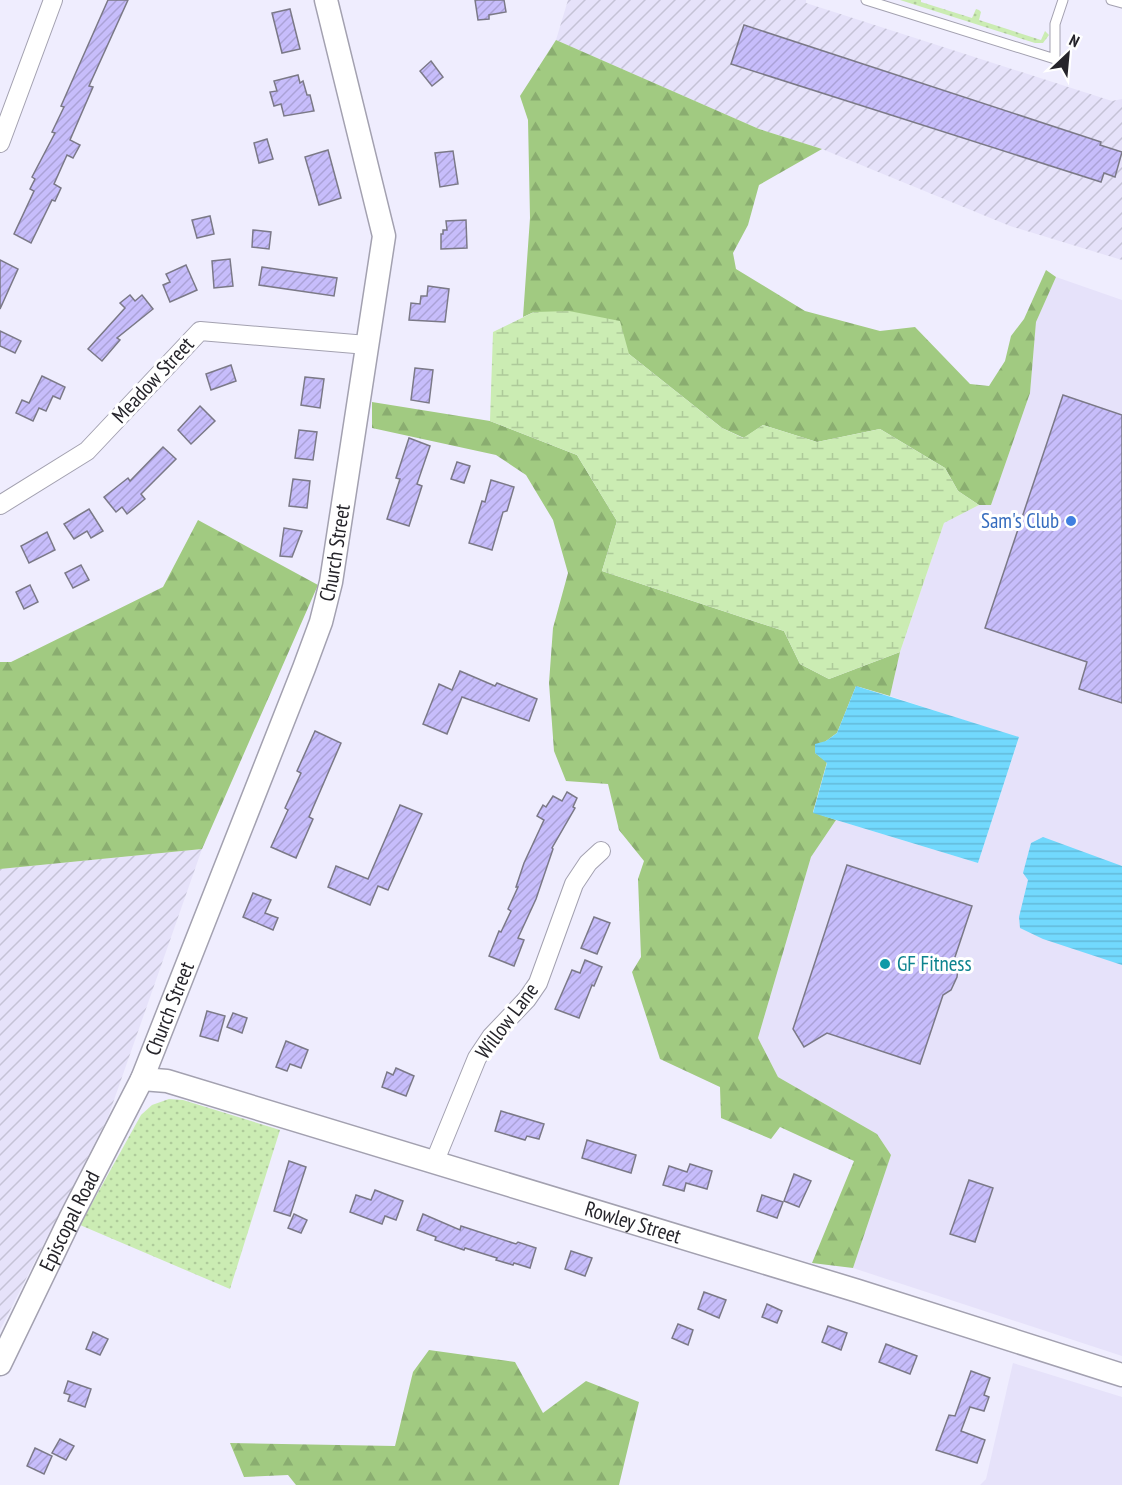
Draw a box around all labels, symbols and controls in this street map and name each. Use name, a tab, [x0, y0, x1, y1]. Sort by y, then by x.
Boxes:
north arrow	[1038, 24, 1098, 84]
text: N	[1066, 30, 1083, 51]
street label: Meadow Street	[106, 331, 200, 428]
street label: Church Street	[313, 502, 356, 604]
place label: Sam's Club	[981, 507, 1059, 534]
marker: Sam's Club	[1064, 514, 1078, 528]
place label: GF Fitness	[897, 950, 972, 977]
marker: GF Fitness	[878, 957, 892, 971]
street label: Church Street	[139, 958, 200, 1059]
street label: Willow Lane	[469, 977, 544, 1064]
street label: Episcopal Road	[33, 1166, 105, 1275]
street label: Rowley Street	[582, 1195, 685, 1249]

